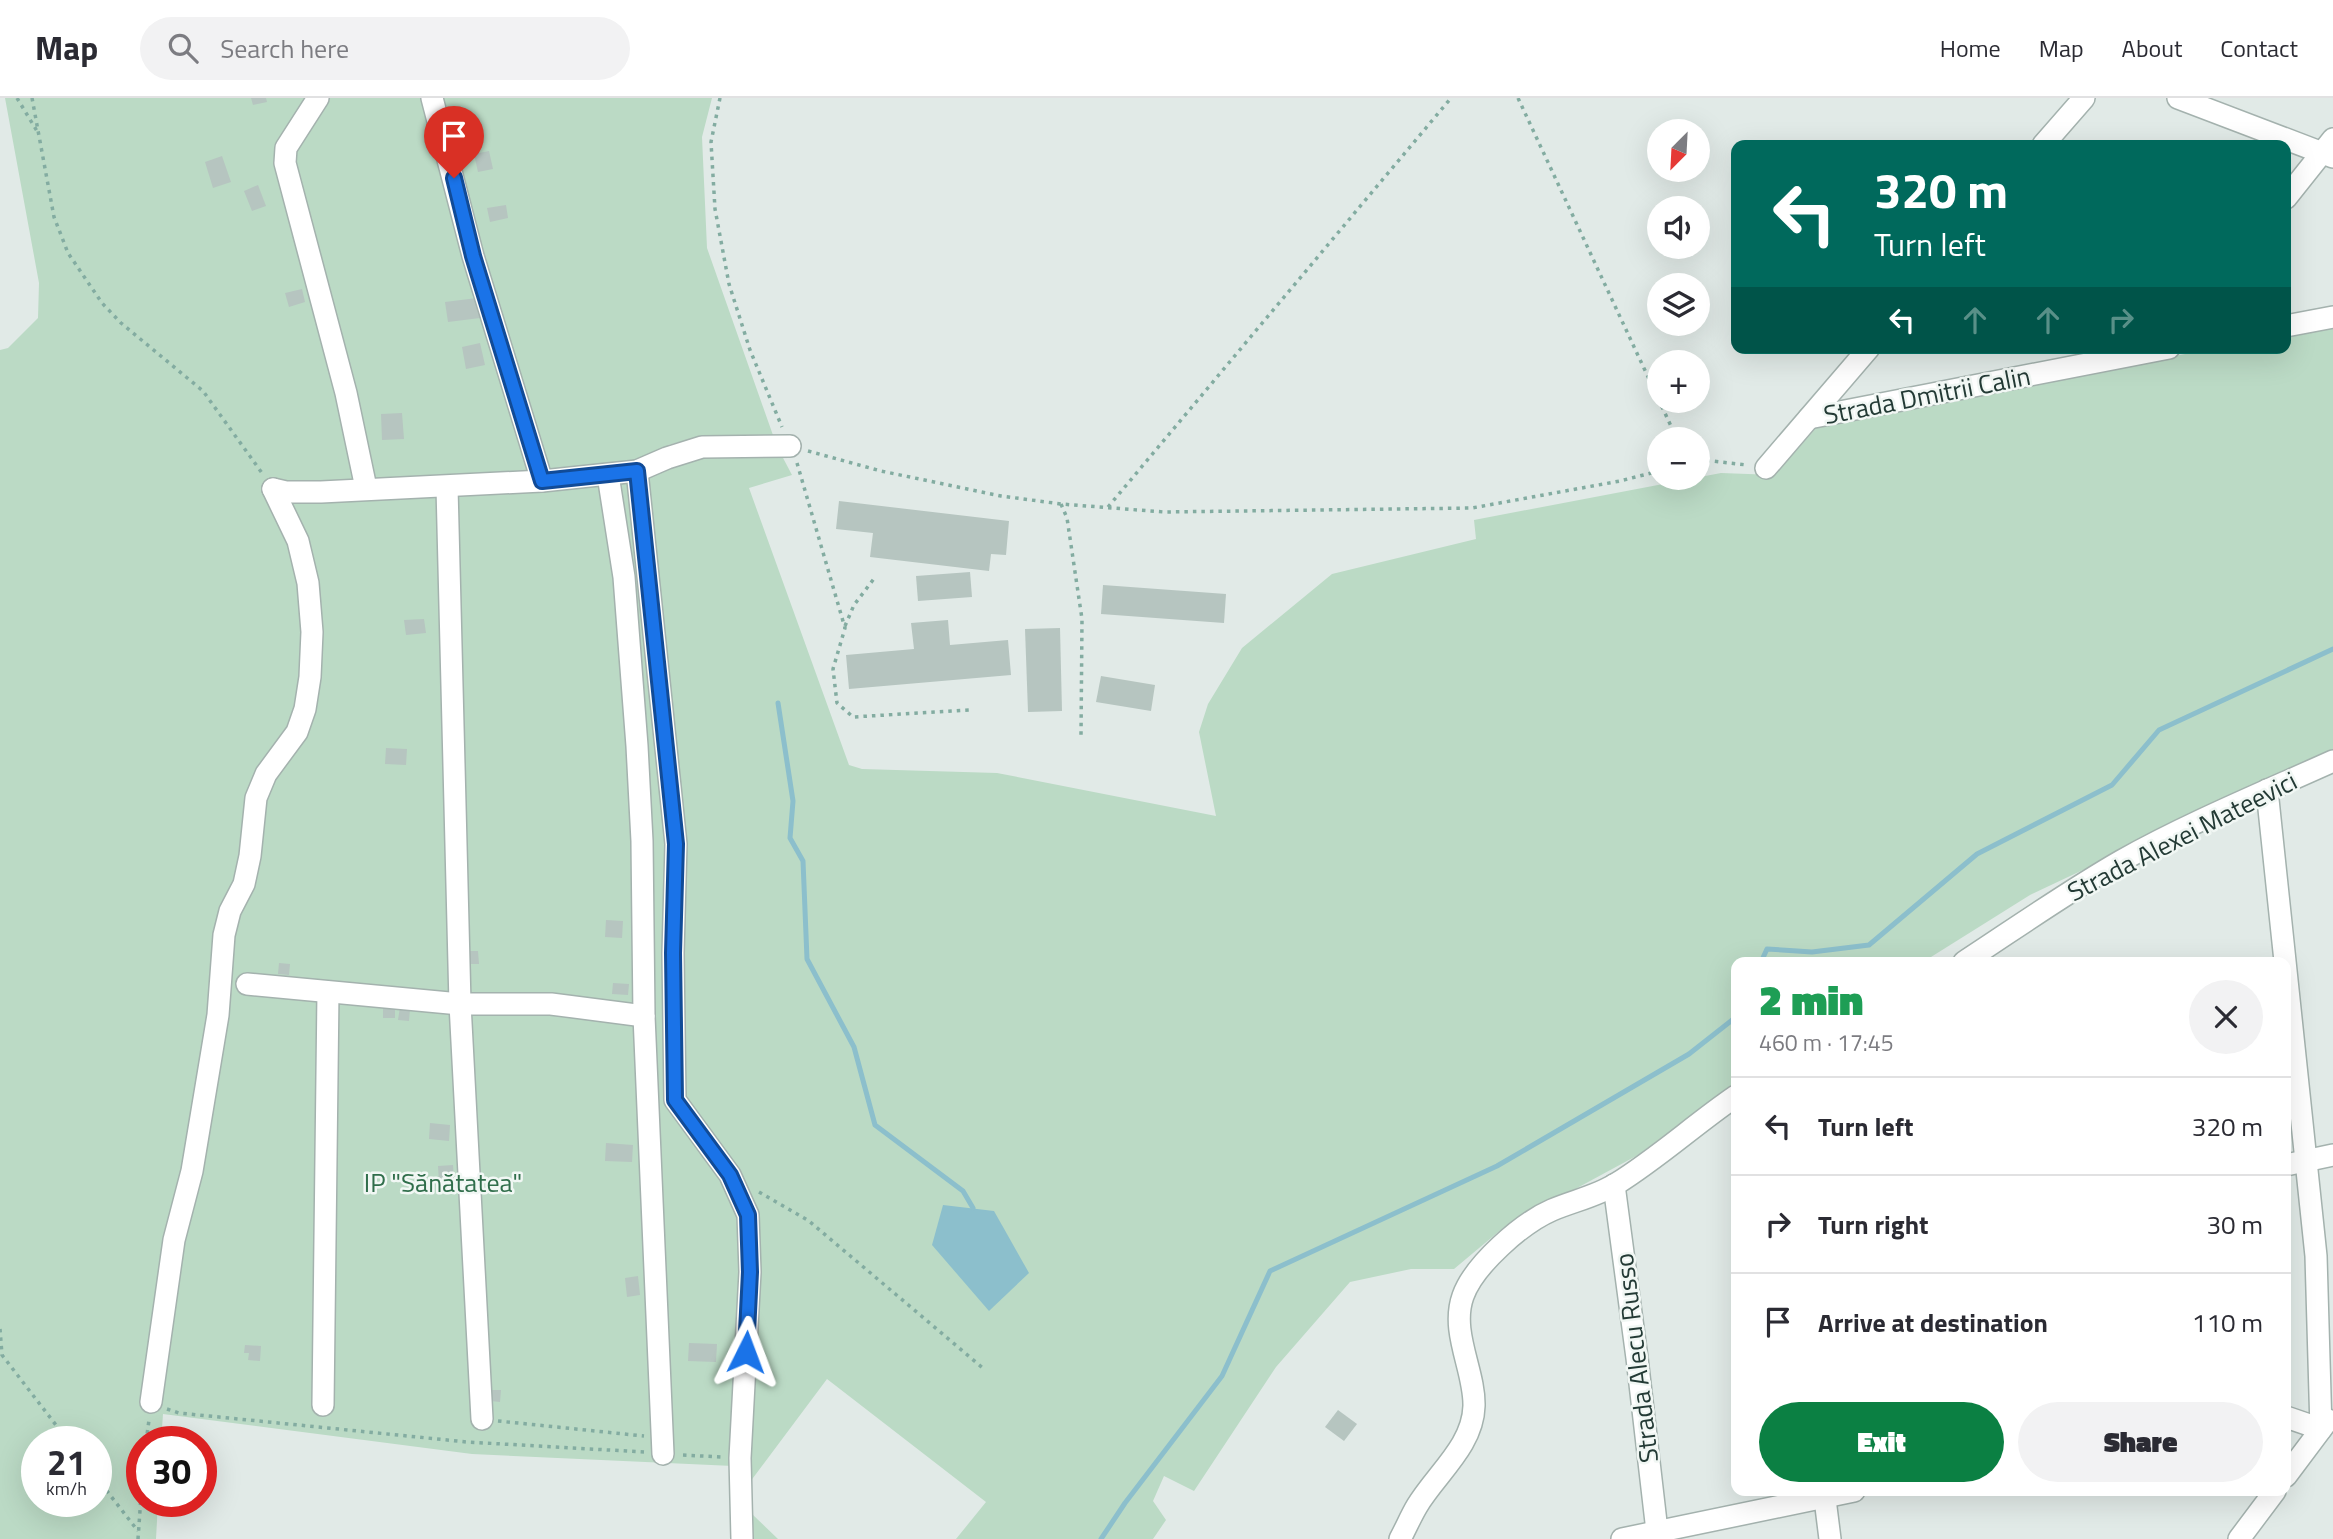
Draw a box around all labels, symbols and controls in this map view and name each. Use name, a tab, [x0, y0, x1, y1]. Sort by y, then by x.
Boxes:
search box	[140, 17, 630, 80]
text: Map	[35, 23, 98, 73]
icon: search	[164, 29, 202, 67]
text: Search here	[220, 29, 349, 68]
text: Home	[1940, 30, 2001, 66]
text: Map	[2039, 30, 2084, 66]
text: About	[2122, 30, 2182, 66]
text: Contact	[2220, 30, 2298, 66]
pin	[424, 106, 484, 178]
icon: arrive	[435, 117, 473, 155]
north arrow	[1647, 119, 1710, 182]
map controls	[1647, 119, 1710, 490]
text: 320 m	[1874, 152, 2008, 227]
icon: left	[1759, 168, 1850, 259]
button: sound	[1647, 196, 1710, 259]
text: Turn left	[1874, 220, 1986, 268]
button: layers	[1647, 273, 1710, 336]
icon: left	[1883, 301, 1921, 339]
icon: ahead	[1956, 301, 1994, 339]
icon: ahead	[2029, 301, 2067, 339]
icon: right	[2102, 301, 2140, 339]
button: +	[1647, 350, 1710, 413]
street label: Strada Dmitrii Calin	[1820, 356, 2034, 434]
button: −	[1647, 427, 1710, 490]
street label: Strada Alexei Mateevici	[2060, 761, 2304, 911]
text: 2 min	[1759, 967, 1863, 1031]
button: close	[2189, 980, 2263, 1054]
text: 460 m · 17:45	[1759, 1025, 1894, 1060]
icon: left	[1759, 1107, 1797, 1145]
text: Turn left	[1818, 1107, 1913, 1146]
text: 320 m	[2192, 1107, 2263, 1146]
park label: IP "Sănătatea"	[364, 1163, 522, 1202]
icon: right	[1759, 1205, 1797, 1243]
text: Turn right	[1818, 1205, 1929, 1244]
text: 30 m	[2206, 1205, 2263, 1244]
street label: Strada Alecu Russo	[1604, 1251, 1668, 1465]
icon: arrive	[1759, 1303, 1797, 1341]
text: Arrive at destination	[1818, 1303, 2048, 1342]
text: 110 m	[2192, 1303, 2263, 1342]
position arrow	[709, 1315, 783, 1389]
button: Exit	[1759, 1402, 2004, 1482]
button: Share	[2018, 1402, 2263, 1482]
speed limit sign: 30	[126, 1426, 217, 1517]
text: 21	[47, 1435, 86, 1489]
text: km/h	[46, 1475, 87, 1502]

